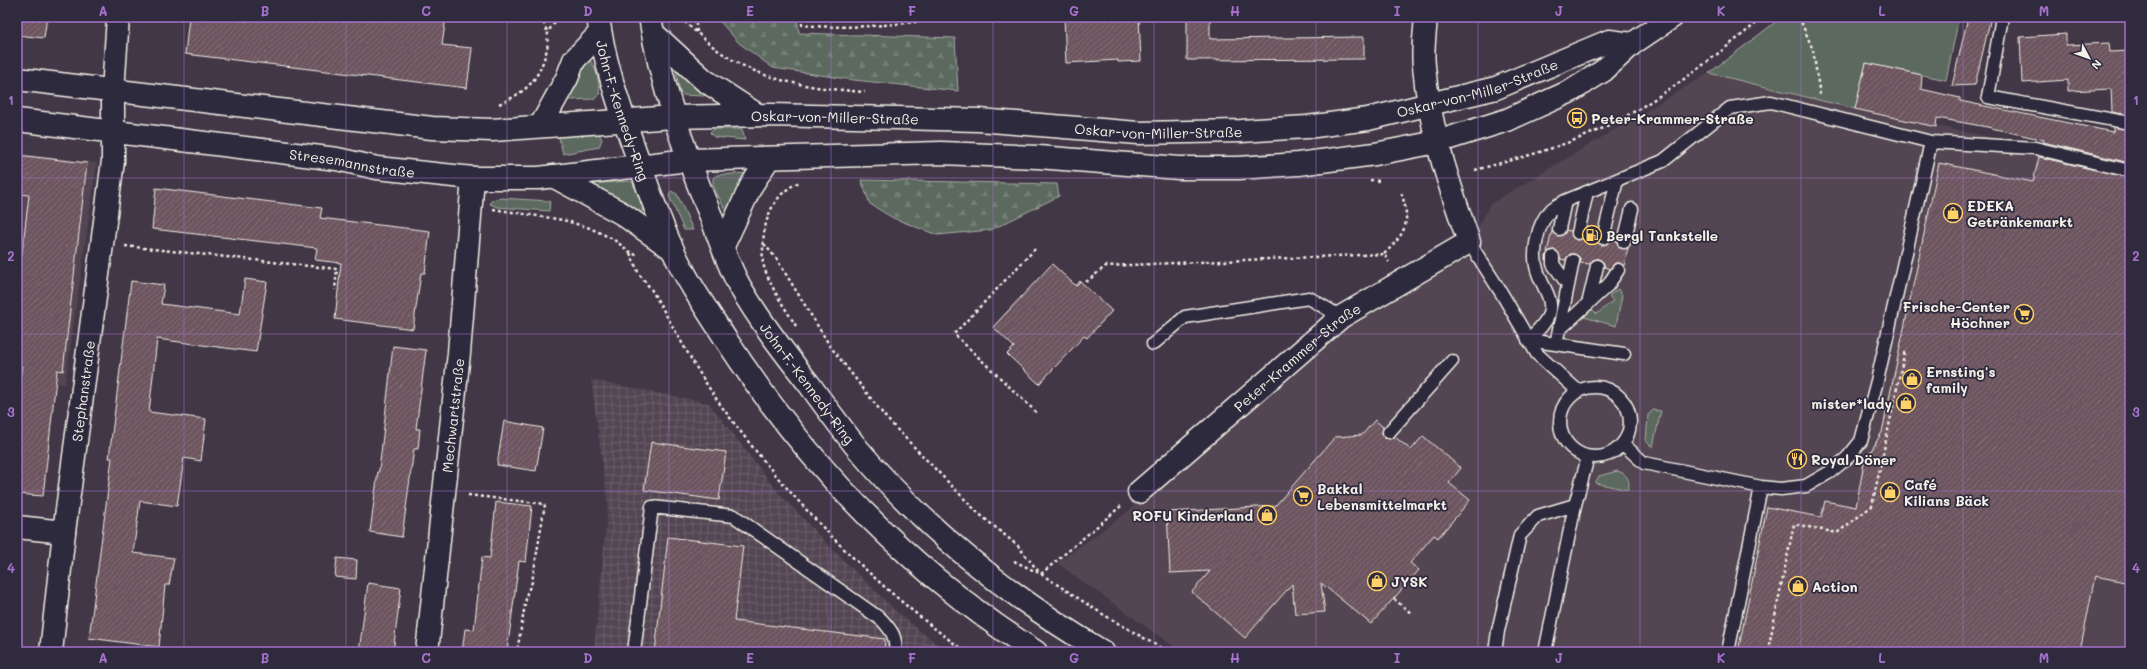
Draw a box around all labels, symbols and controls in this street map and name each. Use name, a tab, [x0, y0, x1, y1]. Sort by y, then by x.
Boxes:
text: A	[98, 2, 108, 19]
text: B	[261, 2, 270, 19]
text: C	[421, 2, 431, 19]
text: D	[583, 2, 593, 19]
text: E	[746, 2, 754, 19]
text: F	[908, 2, 916, 19]
text: G	[1069, 2, 1079, 19]
text: H	[1230, 2, 1240, 19]
text: I	[1394, 2, 1401, 19]
text: J	[1555, 2, 1563, 19]
text: K	[1717, 2, 1726, 19]
text: L	[1878, 2, 1886, 19]
text: M	[2039, 2, 2049, 19]
street label: John-F.-Kennedy-Ring	[593, 38, 654, 183]
north arrow	[2069, 38, 2109, 78]
street label: Oskar-von-Miller-Straße	[1395, 54, 1561, 121]
text: N	[2089, 57, 2105, 73]
text: 1	[8, 91, 14, 108]
text: 1	[2133, 91, 2139, 108]
street label: Oskar-von-Miller-Straße	[751, 105, 919, 128]
bus stop icon: Peter-Krammer-Straße	[1566, 107, 1588, 129]
place label: Peter-Krammer-Straße	[1591, 109, 1754, 128]
street label: Oskar-von-Miller-Straße	[1074, 118, 1243, 143]
street label: Stresemannstraße	[288, 144, 416, 181]
place label: EDEKA Getränkemarkt	[1967, 196, 2073, 231]
shop icon: EDEKA Getränkemarkt	[1942, 202, 1964, 224]
fuel station icon: Bergl Tankstelle	[1581, 224, 1603, 246]
place label: Bergl Tankstelle	[1606, 226, 1718, 245]
text: 2	[7, 247, 15, 264]
text: 2	[2132, 247, 2140, 264]
place label: Frische-Center Höchner	[1903, 297, 2010, 332]
street label: Peter-Krammer-Straße	[1229, 298, 1364, 416]
supermarket icon: Frische-Center Höchner	[2013, 303, 2035, 325]
street label: John-F.-Kennedy-Ring	[756, 319, 860, 447]
street label: Stephanstraße	[67, 339, 99, 443]
street label: Mechwartstraße	[437, 357, 468, 474]
place label: Ernsting's family	[1926, 362, 1995, 397]
shop icon: Ernsting's family	[1901, 368, 1923, 390]
shop icon: mister*lady	[1895, 392, 1917, 414]
place label: mister*lady	[1811, 394, 1892, 413]
text: 3	[7, 403, 15, 420]
text: 3	[2132, 403, 2140, 420]
restaurant icon: Royal Döner	[1786, 448, 1808, 470]
place label: Royal Döner	[1811, 450, 1896, 469]
place label: Café Kilians Bäck	[1904, 475, 1989, 510]
place label: Bakkal Lebensmittelmarkt	[1317, 479, 1447, 514]
shop icon: Café Kilians Bäck	[1879, 481, 1901, 503]
supermarket icon: Bakkal Lebensmittelmarkt	[1292, 485, 1314, 507]
shop icon: ROFU Kinderland	[1256, 504, 1278, 526]
place label: ROFU Kinderland	[1132, 506, 1253, 525]
text: 4	[7, 559, 15, 576]
text: 4	[2132, 559, 2140, 576]
shop icon: JYSK	[1366, 570, 1388, 592]
place label: JYSK	[1391, 572, 1427, 591]
shop icon: Action	[1787, 575, 1809, 597]
place label: Action	[1812, 577, 1858, 596]
text: A	[98, 649, 108, 666]
text: B	[261, 649, 270, 666]
text: C	[421, 649, 431, 666]
text: D	[583, 649, 593, 666]
text: E	[746, 649, 754, 666]
text: F	[908, 649, 916, 666]
text: G	[1069, 649, 1079, 666]
text: H	[1230, 649, 1240, 666]
text: I	[1394, 649, 1401, 666]
text: J	[1555, 649, 1563, 666]
text: K	[1717, 649, 1726, 666]
text: L	[1878, 649, 1886, 666]
text: M	[2039, 649, 2049, 666]

